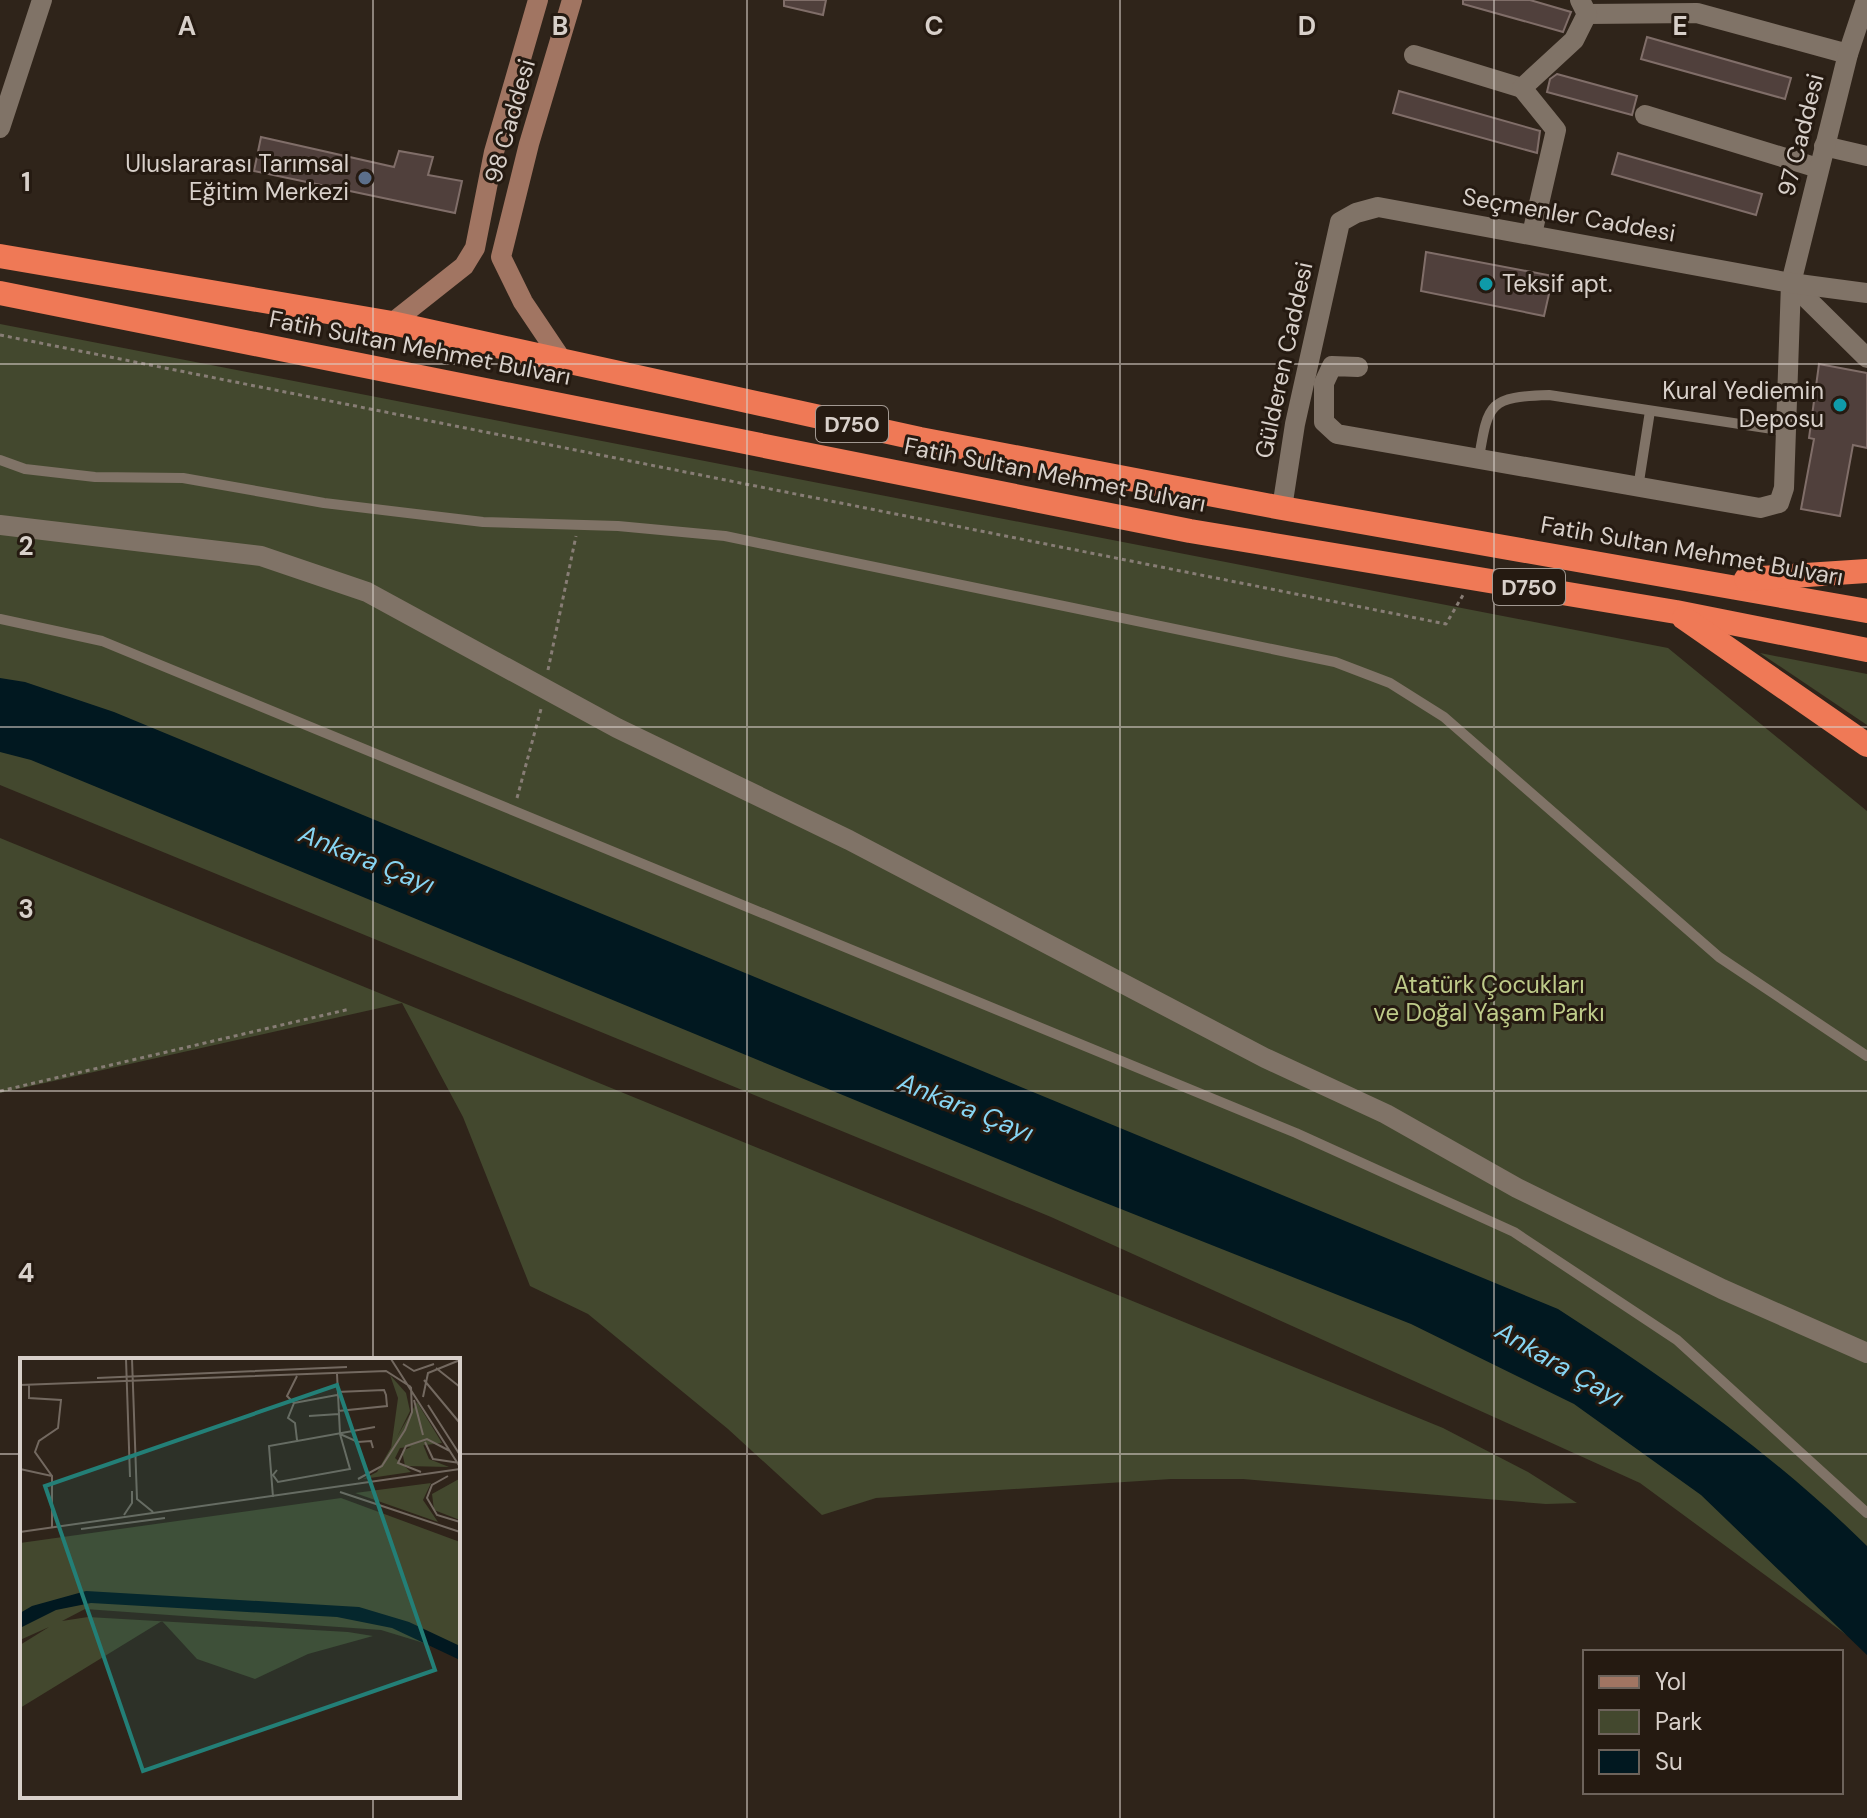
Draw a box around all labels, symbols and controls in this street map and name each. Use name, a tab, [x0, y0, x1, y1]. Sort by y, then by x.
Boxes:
text: A	[178, 9, 196, 43]
text: B	[552, 9, 568, 43]
text: C	[924, 9, 944, 43]
text: D	[1298, 9, 1316, 43]
text: E	[1672, 9, 1688, 43]
street label: 98 Caddesi	[477, 55, 542, 186]
street label: 97 Caddesi	[1770, 70, 1831, 199]
place label: Uluslararası Tarımsal Eğitim Merkezi	[125, 148, 349, 207]
text: 1	[21, 165, 31, 199]
marker: Uluslararası Tarımsal Eğitim Merkezi	[356, 169, 374, 187]
street label: Seçmenler Caddesi	[1460, 180, 1678, 249]
street label: Gülderen Caddesi	[1248, 259, 1319, 461]
place label: Teksif apt.	[1502, 268, 1612, 299]
marker: Teksif apt.	[1477, 275, 1495, 293]
street label: Fatih Sultan Mehmet Bulvarı	[267, 303, 574, 392]
place label: Kural Yediemin Deposu	[1662, 375, 1824, 434]
marker: Kural Yediemin Deposu	[1831, 396, 1849, 414]
road number: D750	[816, 406, 888, 442]
street label: Fatih Sultan Mehmet Bulvarı	[902, 430, 1209, 519]
street label: Fatih Sultan Mehmet Bulvarı	[1538, 509, 1846, 592]
text: 2	[18, 529, 34, 563]
road number: D750	[1493, 569, 1565, 605]
water label: Ankara Çayı	[293, 816, 440, 902]
text: 3	[18, 892, 34, 926]
park label: Atatürk Çocukları ve Doğal Yaşam Parkı	[1373, 969, 1605, 1028]
water label: Ankara Çayı	[892, 1064, 1039, 1150]
text: 4	[18, 1256, 34, 1290]
water label: Ankara Çayı	[1489, 1313, 1631, 1415]
inset map	[20, 1358, 460, 1798]
legend	[1583, 1650, 1843, 1794]
text: Yol	[1655, 1666, 1686, 1697]
text: Park	[1655, 1706, 1702, 1737]
text: Su	[1655, 1746, 1683, 1777]

